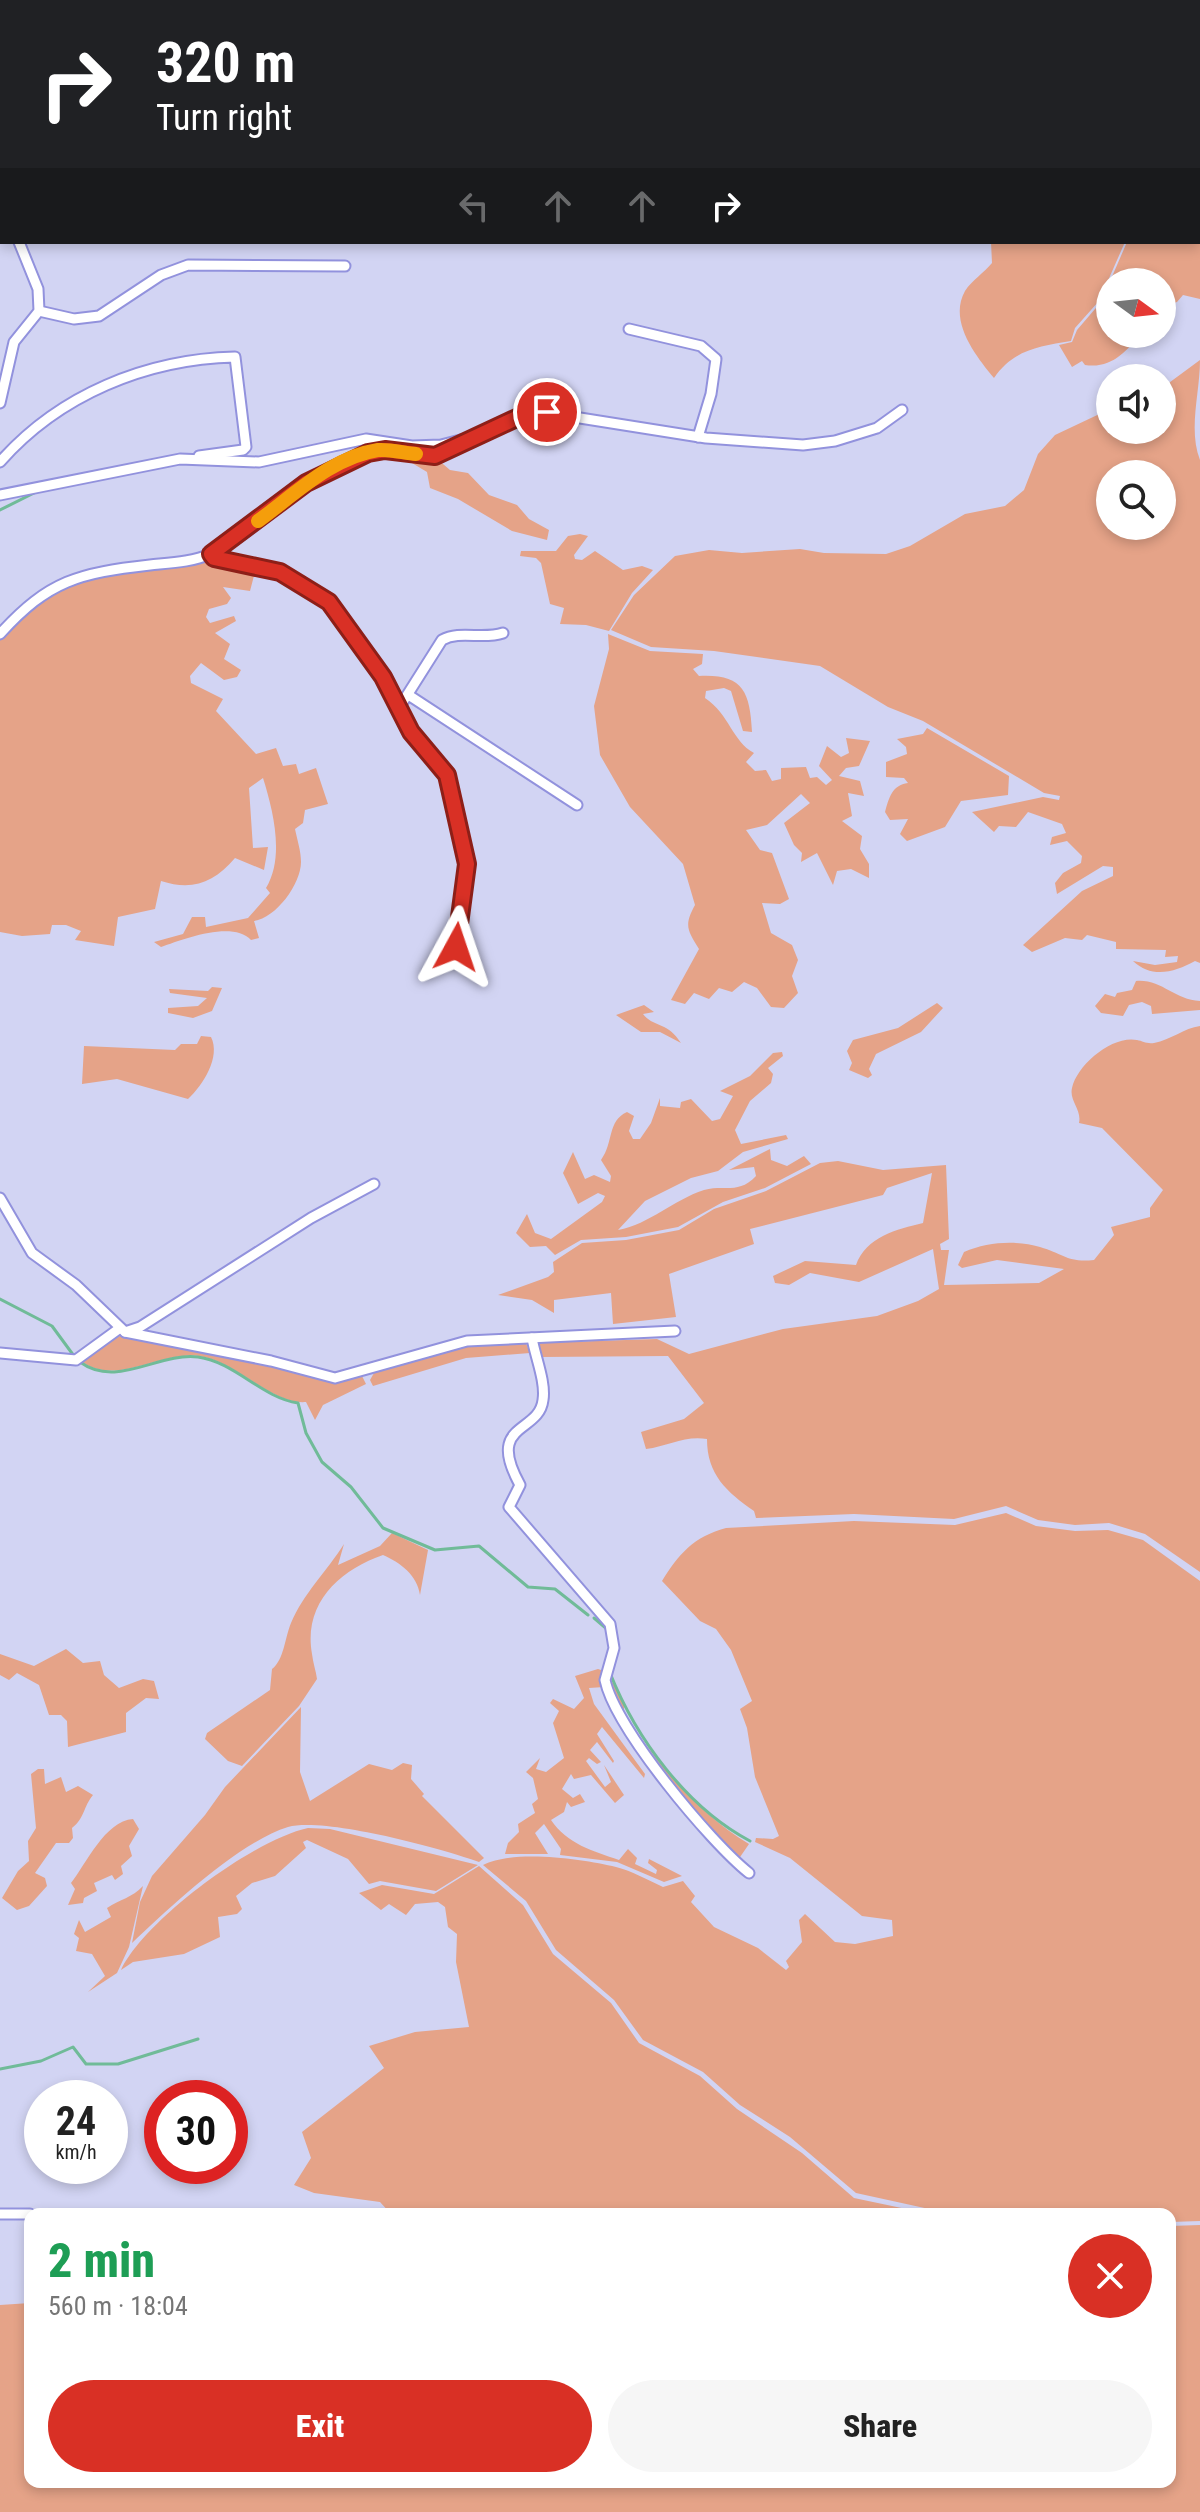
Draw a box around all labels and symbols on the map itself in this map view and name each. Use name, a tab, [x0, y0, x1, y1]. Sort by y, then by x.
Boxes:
north arrow	[1096, 268, 1176, 348]
pin	[513, 378, 581, 446]
position arrow	[414, 905, 498, 989]
speed limit sign: 30	[144, 2080, 248, 2184]

